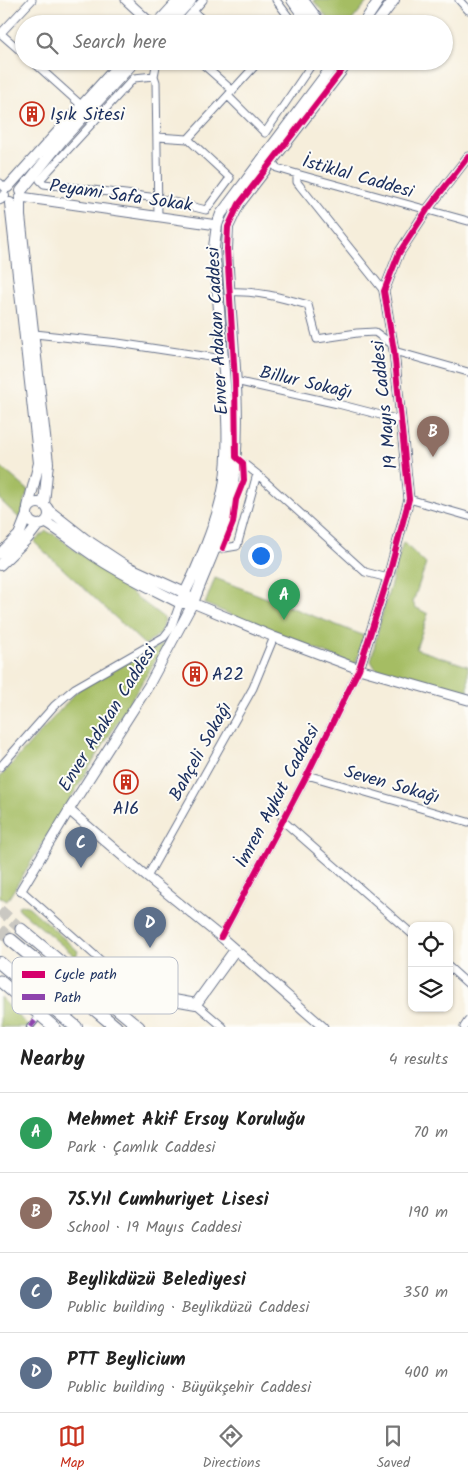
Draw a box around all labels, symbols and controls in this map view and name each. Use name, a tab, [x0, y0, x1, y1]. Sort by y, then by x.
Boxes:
search box	[15, 15, 453, 70]
text: Search here	[73, 28, 167, 58]
icon: search	[33, 29, 61, 57]
building icon: Işık Sitesi	[19, 101, 45, 127]
place label: Işık Sitesi	[50, 101, 125, 130]
street label: İstiklal Caddesi	[298, 148, 417, 207]
street label: Peyami Safa Sokak	[47, 172, 195, 221]
street label: Enver Adakan Caddesi	[200, 245, 237, 416]
street label: 19 Mayıs Caddesi	[364, 338, 407, 471]
street label: Billur Sokağı	[257, 359, 355, 408]
pin: B	[417, 416, 449, 457]
your location	[248, 543, 274, 569]
pin: A	[268, 579, 300, 620]
street label: Enver Adakan Caddesi	[51, 639, 166, 798]
building icon: A22	[182, 661, 208, 687]
place label: A22	[212, 661, 244, 690]
street label: Bahçeli Sokağı	[162, 697, 241, 807]
street label: İmren Aykut Caddesi	[228, 719, 329, 874]
street label: Seven Sokağı	[341, 758, 443, 813]
building icon: A16	[113, 769, 139, 795]
place label: A16	[113, 795, 139, 824]
pin: C	[65, 827, 97, 868]
pin: D	[134, 907, 166, 948]
map controls	[408, 922, 453, 1012]
button: locate	[408, 922, 453, 967]
legend	[12, 957, 178, 1014]
text: Cycle path	[54, 964, 117, 986]
button: layers	[408, 967, 453, 1012]
text: Path	[54, 987, 81, 1009]
text: Nearby	[20, 1043, 85, 1076]
text: 4 results	[389, 1047, 448, 1072]
text: Mehmet Akif Ersoy Koruluğu	[67, 1105, 305, 1135]
text: A	[31, 1120, 41, 1145]
text: 70 m	[413, 1120, 448, 1145]
text: Park · Çamlık Caddesi	[67, 1135, 215, 1160]
text: 75.Yıl Cumhuriyet Lisesi	[67, 1185, 269, 1215]
text: B	[31, 1200, 41, 1225]
text: 190 m	[408, 1200, 448, 1225]
text: School · 19 Mayıs Caddesi	[67, 1215, 241, 1240]
text: Beylikdüzü Belediyesi	[67, 1265, 246, 1295]
text: C	[31, 1280, 41, 1305]
text: 350 m	[403, 1280, 448, 1305]
text: Public building · Beylikdüzü Caddesi	[67, 1295, 309, 1320]
text: PTT Beylicium	[67, 1345, 185, 1375]
text: D	[31, 1360, 41, 1385]
text: 400 m	[404, 1360, 448, 1385]
text: Public building · Büyükşehir Caddesi	[67, 1375, 311, 1400]
tab: Map	[58, 1422, 86, 1474]
tab: Directions	[202, 1422, 260, 1474]
tab: Saved	[377, 1422, 410, 1474]

